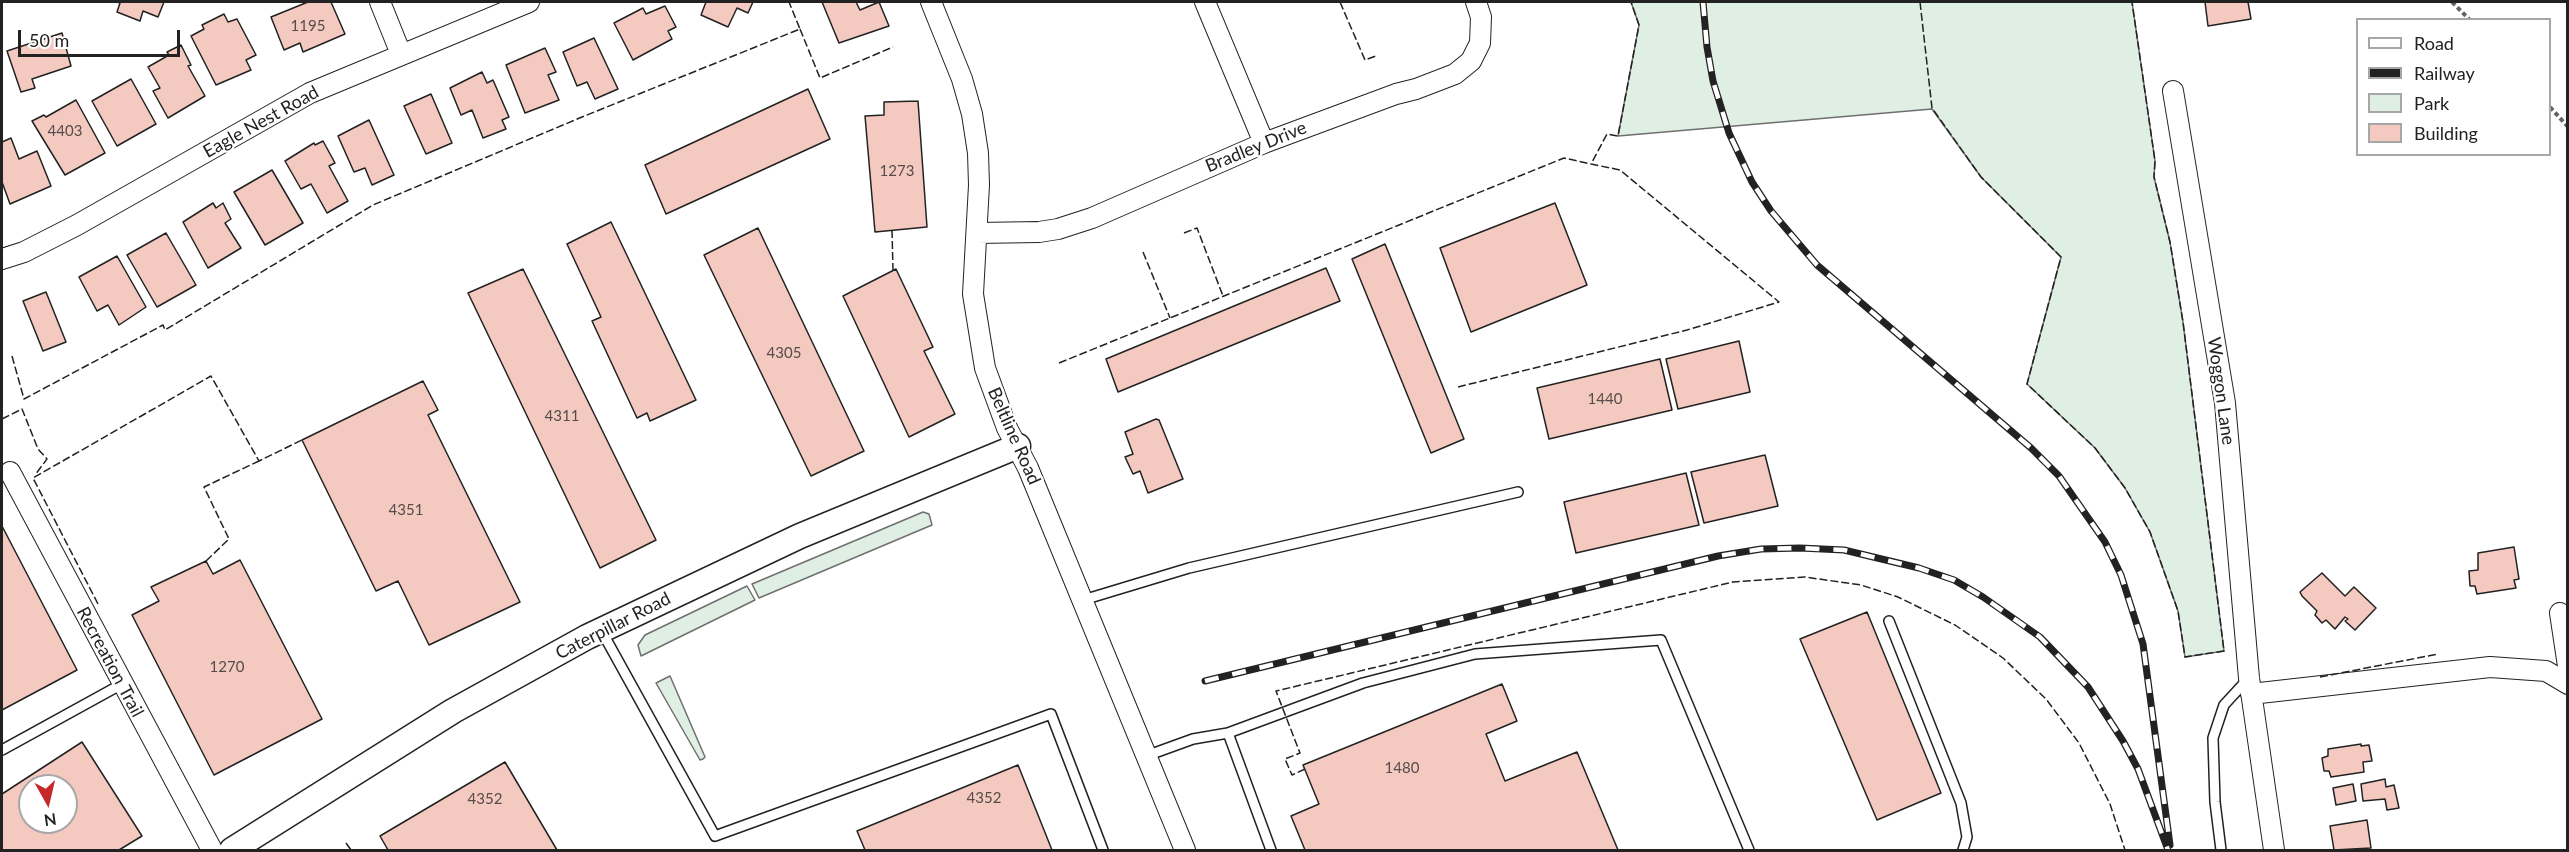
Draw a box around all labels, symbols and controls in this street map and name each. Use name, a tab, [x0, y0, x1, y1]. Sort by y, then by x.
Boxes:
house number: 1195	[291, 17, 325, 35]
scale bar	[21, 18, 183, 56]
legend	[2356, 18, 2551, 156]
text: 50 m	[29, 29, 69, 51]
text: Road	[2414, 32, 2454, 54]
text: Railway	[2414, 62, 2475, 84]
street label: Eagle Nest Road	[199, 81, 323, 163]
text: Park	[2414, 92, 2449, 114]
street label: Bradley Drive	[1202, 117, 1310, 177]
house number: 4403	[48, 122, 82, 140]
text: Building	[2414, 122, 2478, 144]
house number: 1273	[880, 162, 914, 180]
street label: Woggon Lane	[2203, 336, 2239, 446]
house number: 4305	[767, 344, 801, 362]
street label: Beltline Road	[983, 384, 1045, 488]
house number: 1440	[1588, 390, 1622, 408]
house number: 4311	[545, 407, 579, 425]
house number: 4351	[389, 501, 423, 519]
street label: Caterpillar Road	[552, 588, 674, 664]
street label: Recreation Trail	[72, 603, 148, 721]
house number: 1270	[210, 658, 244, 676]
house number: 1480	[1385, 759, 1419, 777]
north arrow	[18, 774, 78, 834]
house number: 4352	[967, 789, 1001, 807]
house number: 4352	[468, 790, 502, 808]
text: N	[43, 810, 58, 831]

